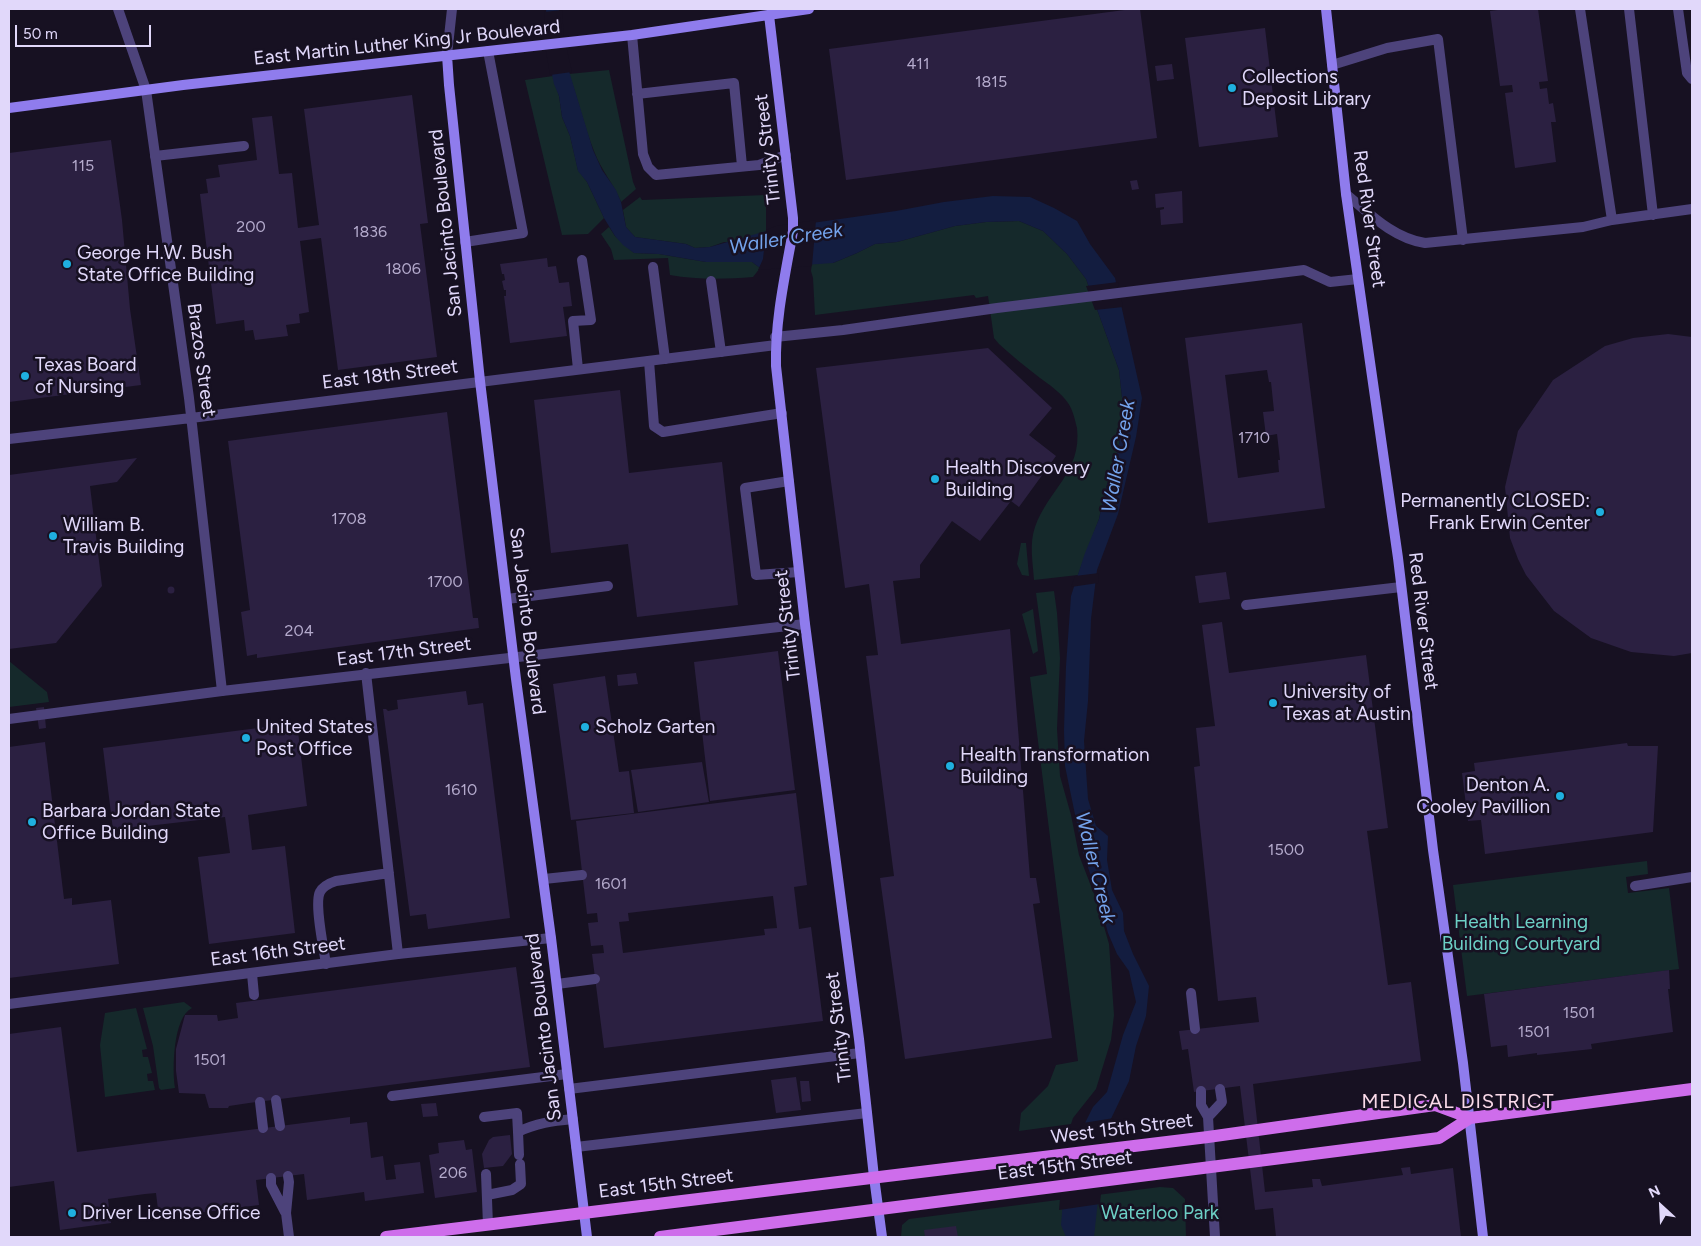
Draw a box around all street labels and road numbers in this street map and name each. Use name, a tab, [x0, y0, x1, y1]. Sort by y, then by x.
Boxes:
street label: East Martin Luther King Jr Boulevard	[253, 16, 561, 70]
street label: Trinity Street	[750, 93, 786, 205]
street label: San Jacinto Boulevard	[425, 128, 467, 318]
street label: Red River Street	[1348, 149, 1390, 289]
street label: Brazos Street	[182, 302, 220, 418]
street label: East 18th Street	[321, 355, 459, 395]
street label: San Jacinto Boulevard	[504, 526, 550, 716]
street label: Red River Street	[1403, 551, 1443, 691]
street label: Trinity Street	[770, 569, 806, 681]
street label: East 17th Street	[335, 632, 473, 672]
street label: East 16th Street	[209, 932, 347, 972]
street label: San Jacinto Boulevard	[521, 932, 567, 1122]
street label: Trinity Street	[821, 971, 857, 1083]
street label: West 15th Street	[1050, 1109, 1194, 1149]
street label: East 15th Street	[996, 1146, 1134, 1186]
street label: East 15th Street	[597, 1164, 735, 1204]

